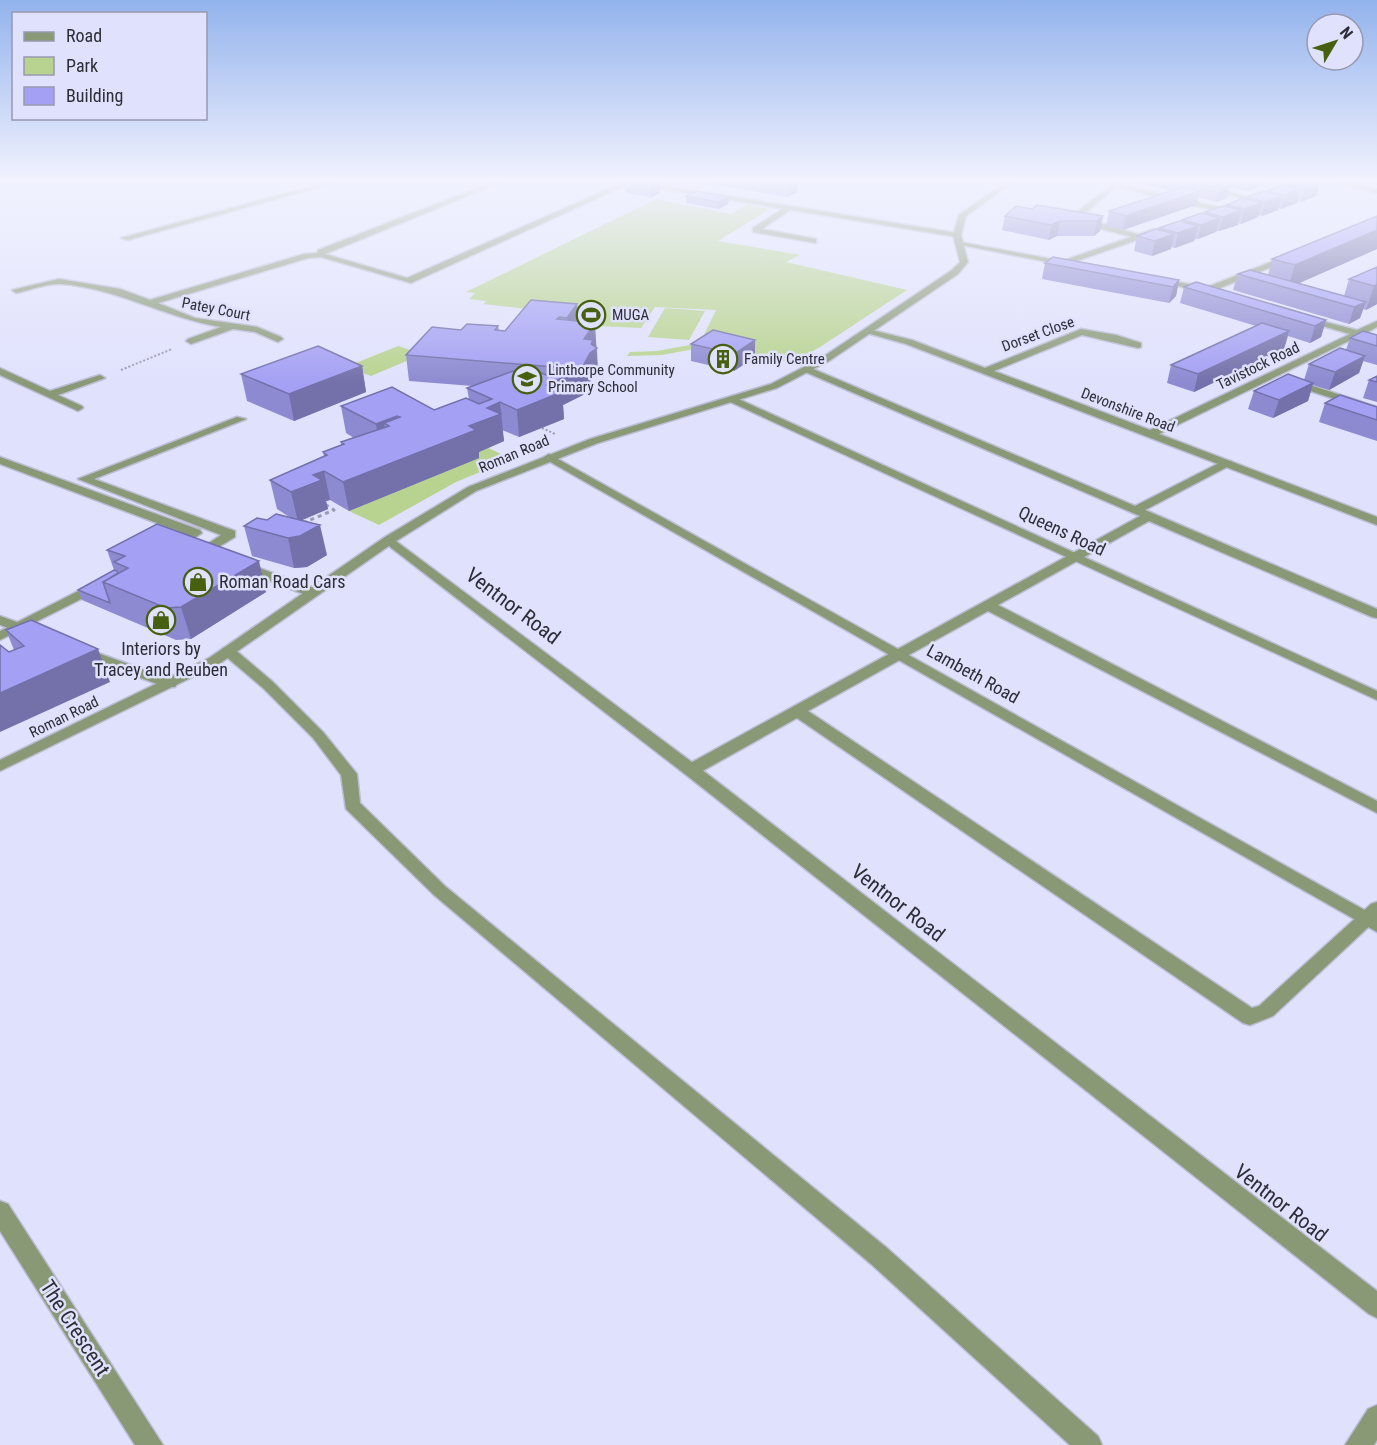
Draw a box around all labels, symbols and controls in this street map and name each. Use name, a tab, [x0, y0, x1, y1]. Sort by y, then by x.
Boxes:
legend	[12, 12, 207, 120]
north arrow	[1305, 12, 1365, 72]
text: N	[1336, 23, 1357, 43]
text: Road	[66, 25, 102, 46]
text: Park	[66, 55, 98, 76]
text: Building	[66, 85, 123, 106]
street label: Patey Court	[180, 294, 252, 324]
sports icon: MUGA	[575, 299, 607, 331]
place label: MUGA	[612, 306, 650, 324]
street label: Dorset Close	[999, 313, 1077, 355]
street label: Tavistock Road	[1214, 338, 1302, 394]
building icon: Family Centre	[707, 343, 739, 375]
place label: Family Centre	[744, 350, 825, 368]
place label: Linthorpe Community Primary School	[548, 361, 675, 396]
school or university icon: Linthorpe Community Primary School	[511, 363, 543, 395]
street label: Devonshire Road	[1078, 384, 1178, 436]
street label: Roman Road	[476, 431, 552, 477]
street label: Queens Road	[1015, 501, 1109, 560]
street label: Ventnor Road	[461, 563, 565, 649]
shop icon: Roman Road Cars	[182, 566, 214, 598]
place label: Roman Road Cars	[219, 571, 345, 592]
shop icon: Interiors by Tracey and Reuben	[145, 604, 177, 636]
place label: Interiors by Tracey and Reuben	[94, 638, 228, 680]
street label: Lambeth Road	[923, 640, 1023, 708]
street label: Roman Road	[26, 693, 102, 741]
street label: Ventnor Road	[847, 859, 949, 947]
street label: Ventnor Road	[1230, 1159, 1332, 1247]
street label: The Crescent	[35, 1276, 115, 1380]

